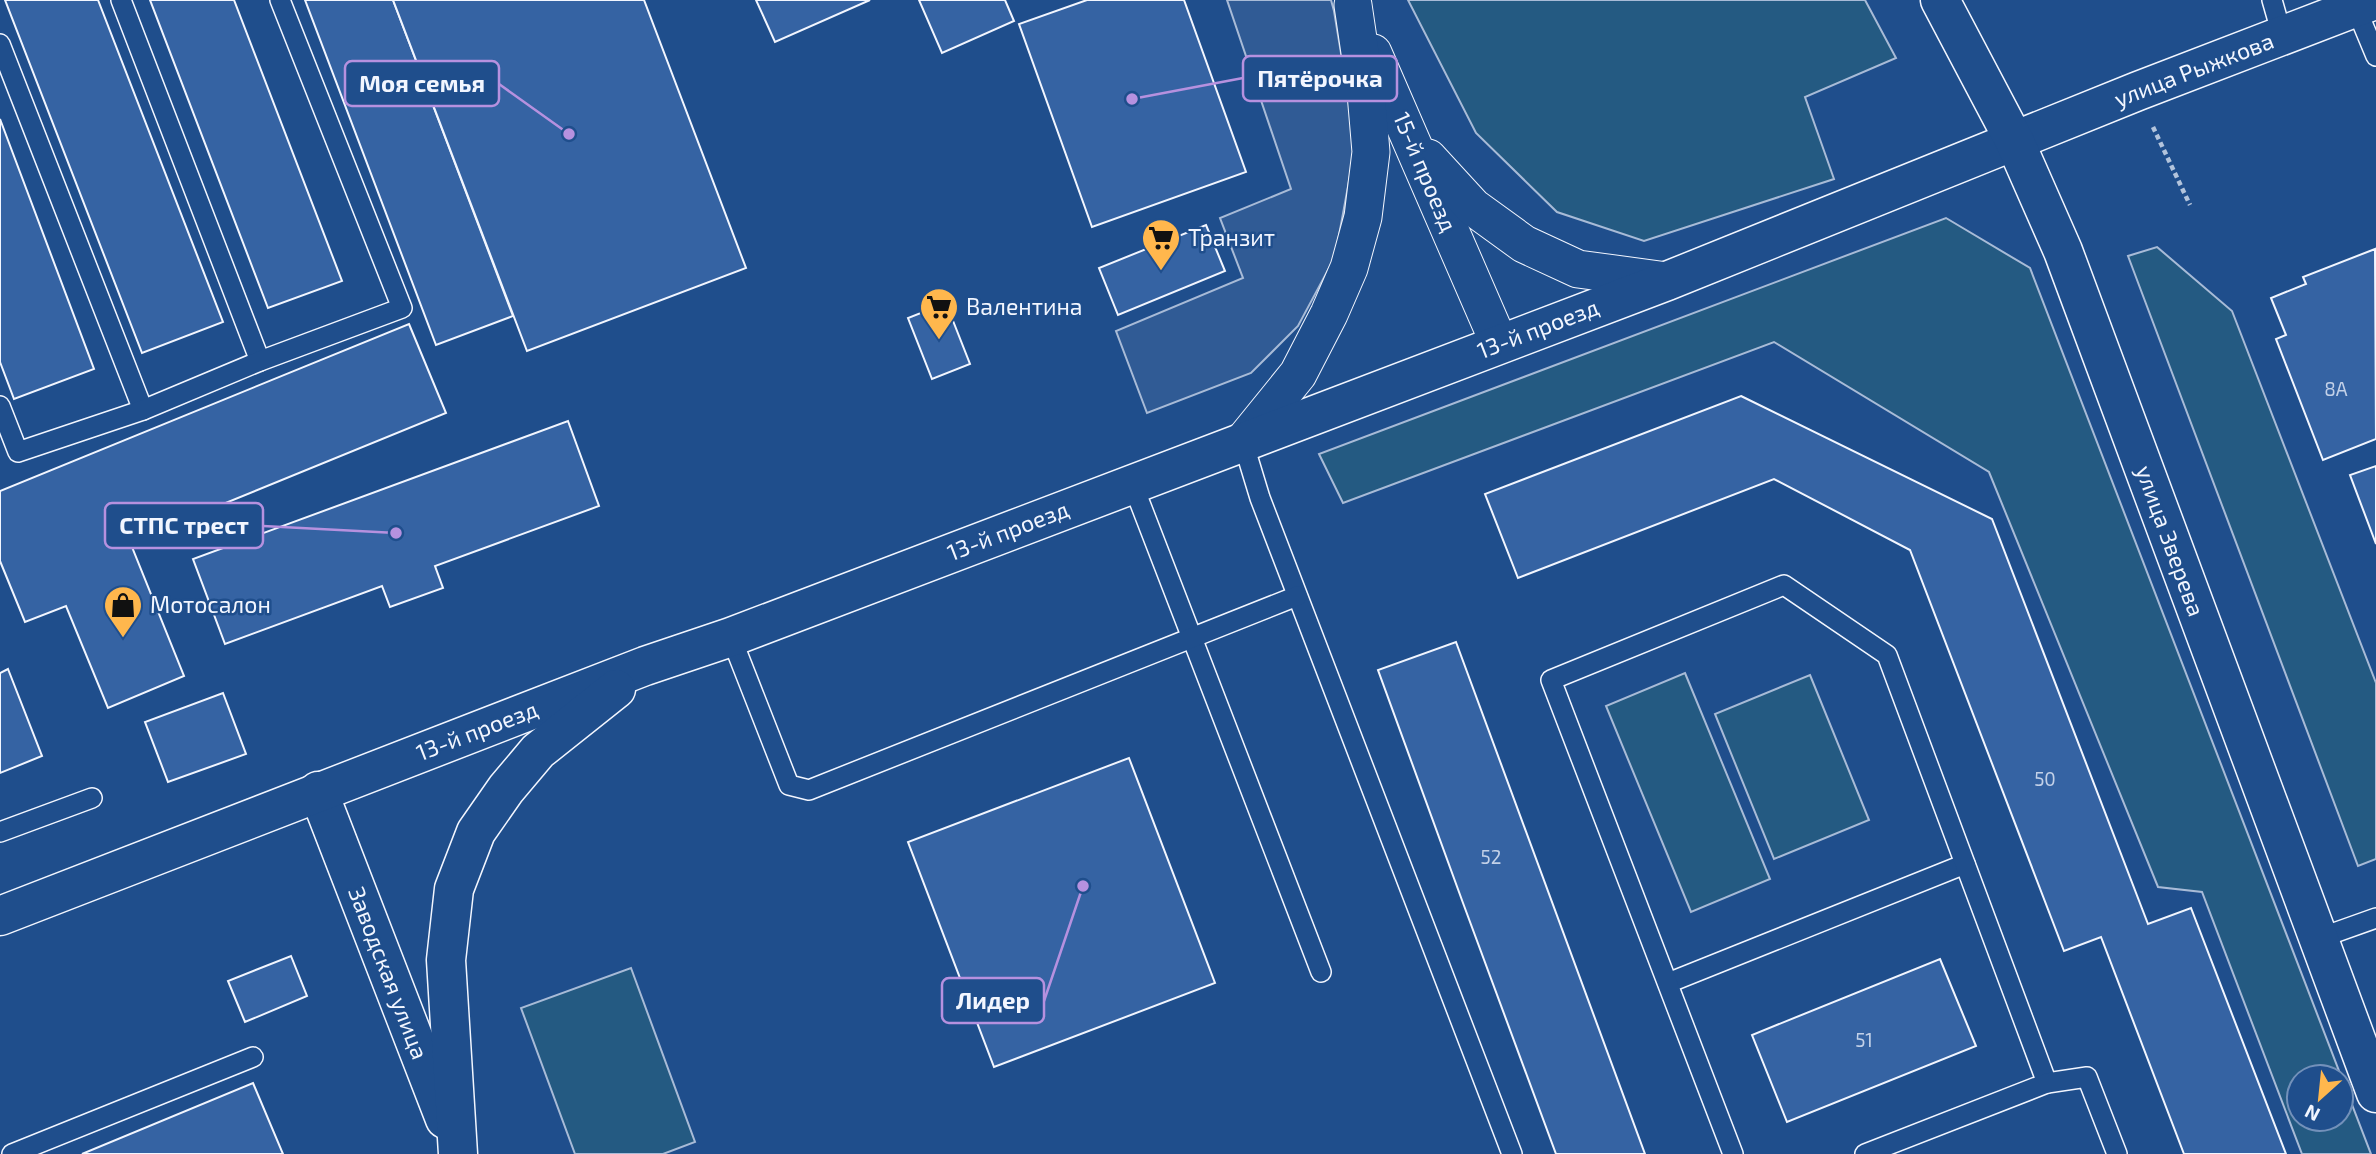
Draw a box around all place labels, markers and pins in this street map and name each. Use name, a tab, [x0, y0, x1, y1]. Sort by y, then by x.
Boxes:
callout: Пятёрочка	[1243, 56, 1397, 101]
callout: Моя семья	[345, 61, 499, 106]
supermarket icon: Транзит	[1140, 217, 1182, 272]
place label: Транзит	[1188, 223, 1275, 251]
supermarket icon: Валентина	[918, 286, 960, 341]
place label: Валентина	[966, 292, 1083, 320]
callout: СТПС трест	[105, 503, 263, 548]
shop icon: Мотосалон	[102, 584, 144, 639]
place label: Мотосалон	[150, 590, 271, 618]
callout: Лидер	[942, 978, 1044, 1023]

